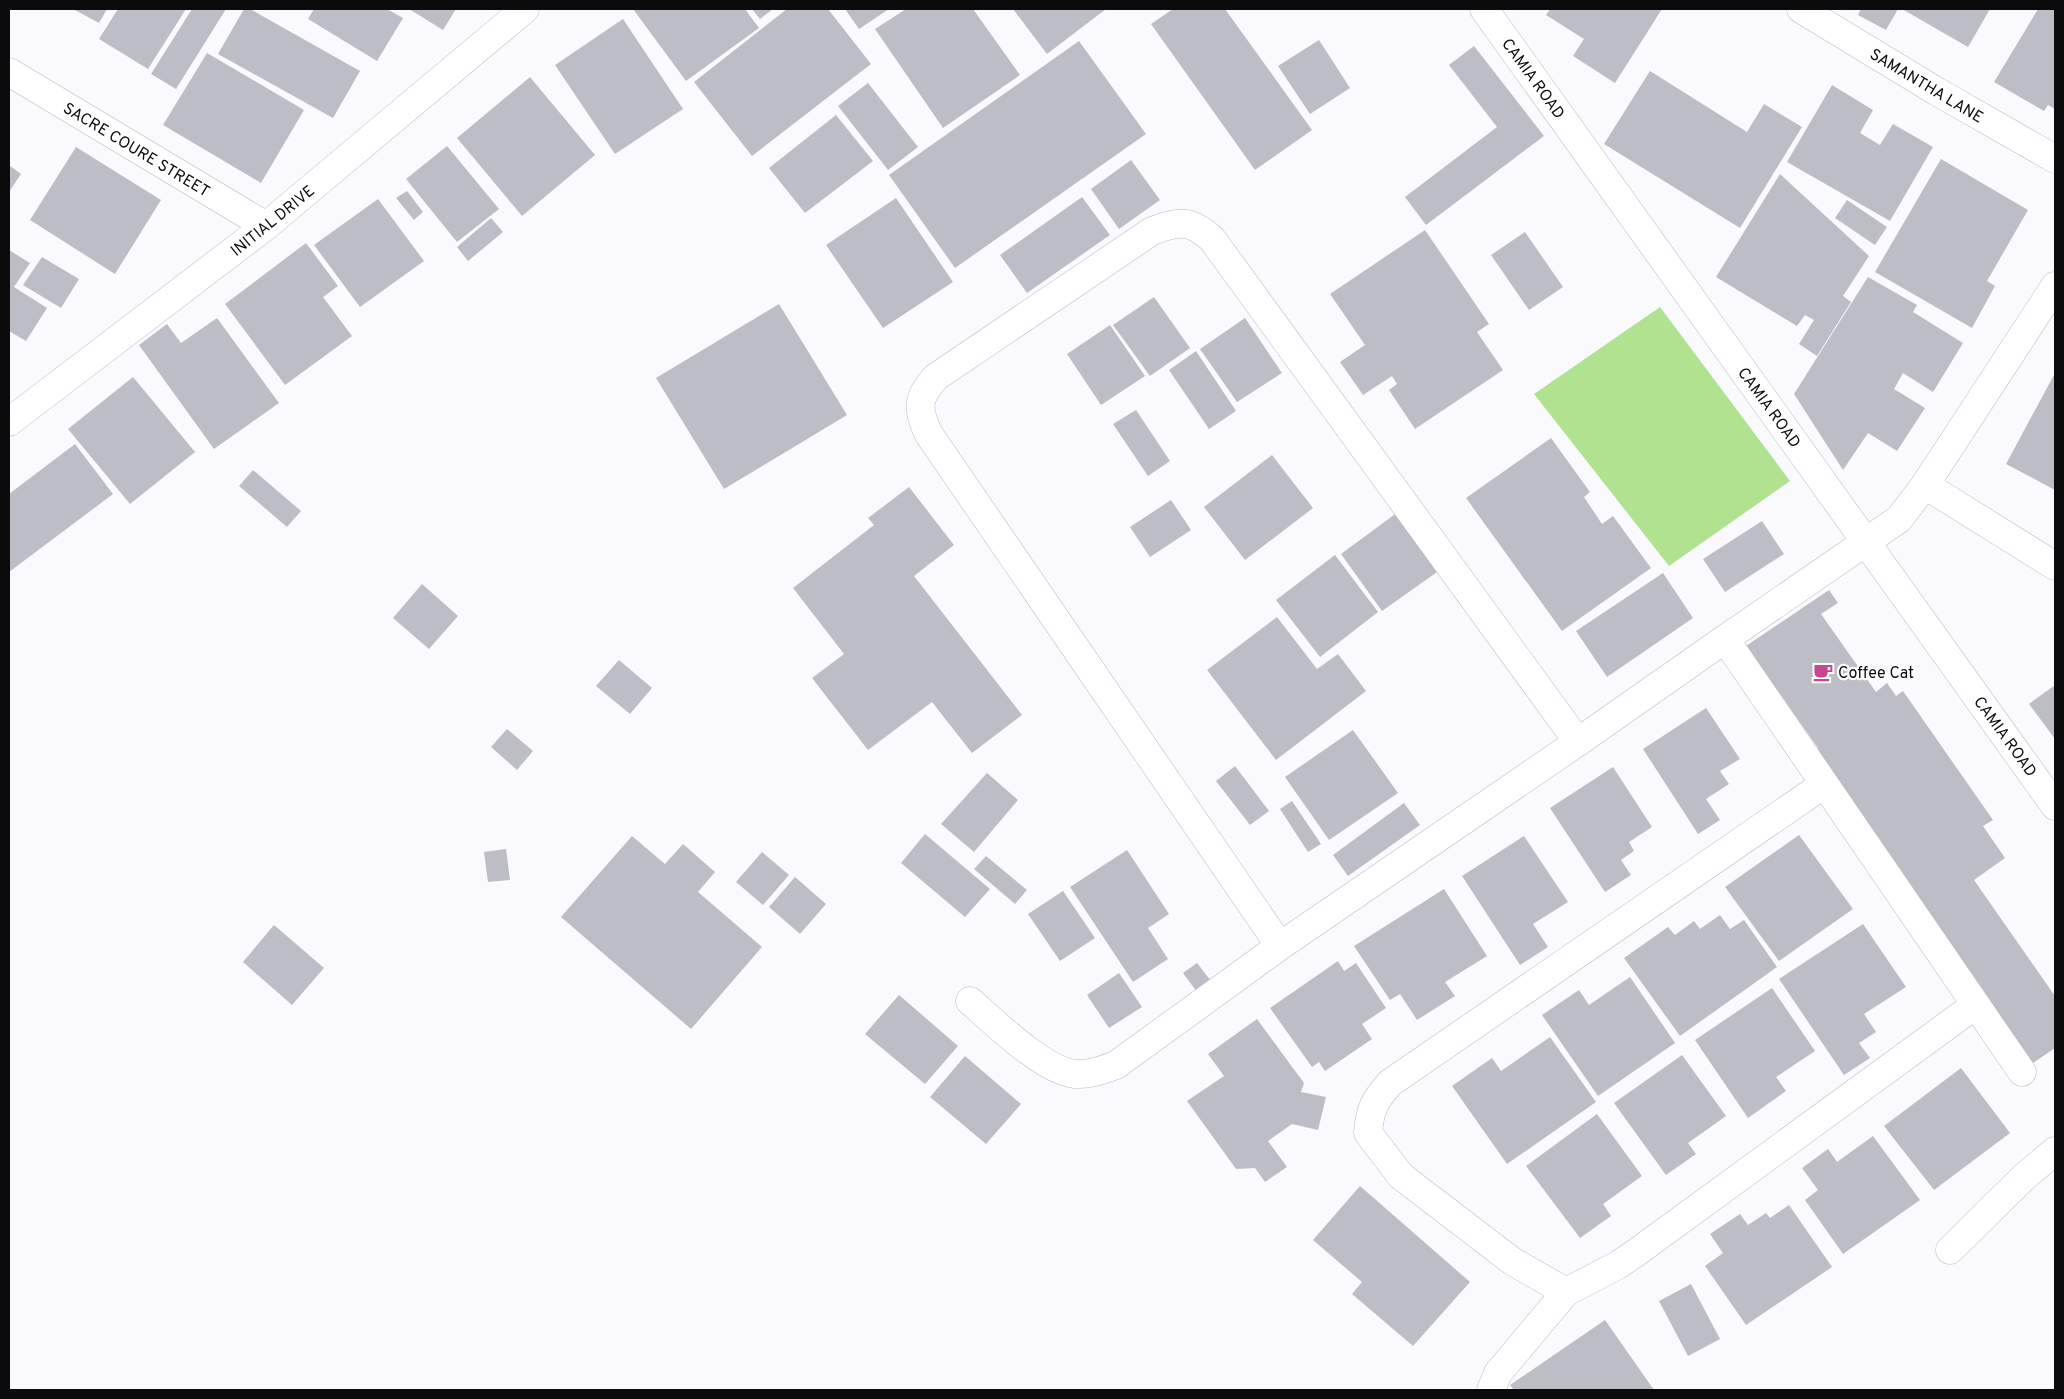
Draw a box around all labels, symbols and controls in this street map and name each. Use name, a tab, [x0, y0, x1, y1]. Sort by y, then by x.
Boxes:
street label: CAMIA ROAD	[1496, 35, 1568, 123]
street label: SAMANTHA LANE	[1866, 45, 1986, 128]
street label: SACRE COURE STREET	[59, 99, 213, 202]
street label: INITIAL DRIVE	[227, 182, 319, 262]
street label: CAMIA ROAD	[1732, 364, 1804, 452]
cafe icon: Coffee Cat	[1812, 661, 1834, 683]
place label: Coffee Cat	[1838, 664, 1914, 684]
street label: CAMIA ROAD	[1968, 693, 2040, 781]

